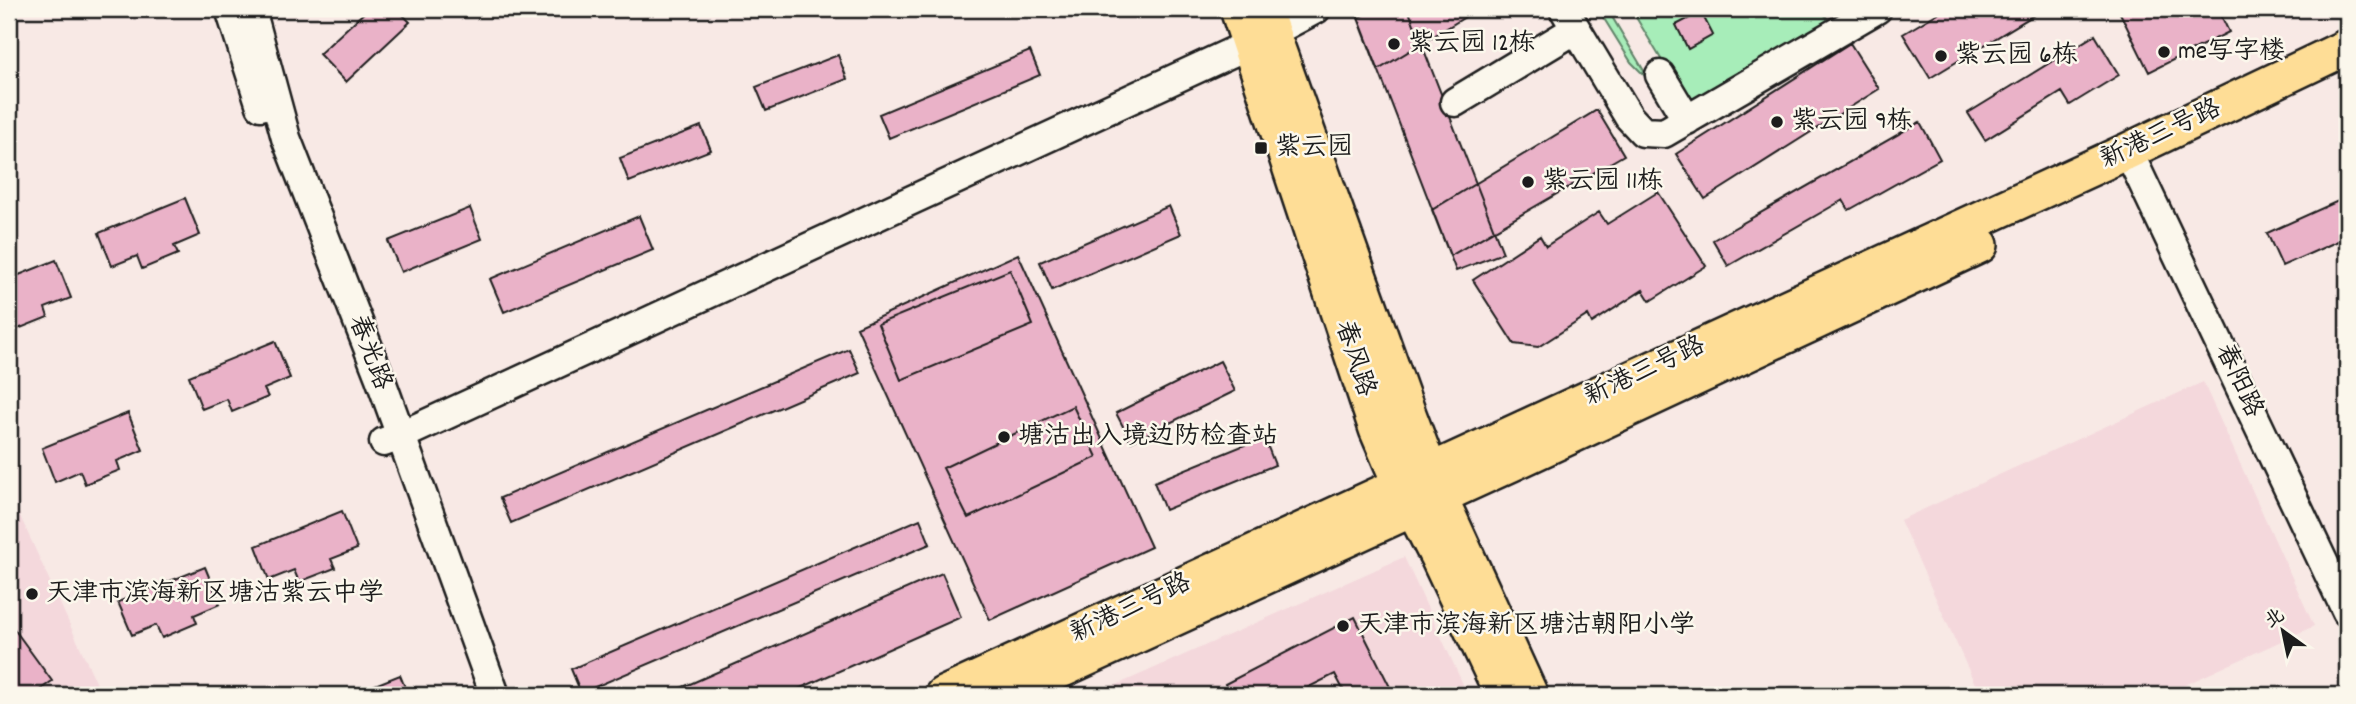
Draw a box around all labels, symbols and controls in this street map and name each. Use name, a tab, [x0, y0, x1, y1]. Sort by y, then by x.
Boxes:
place label: 紫云园 12栋	[1408, 26, 1535, 63]
place label: me写字楼	[2178, 34, 2285, 71]
marker: 紫云园 12栋	[1386, 36, 1402, 52]
place label: 紫云园 6栋	[1955, 38, 2078, 75]
marker: me写字楼	[2156, 44, 2172, 60]
marker: 紫云园 6栋	[1933, 48, 1949, 64]
street label: 新港三号路	[2094, 91, 2228, 179]
place label: 紫云园 9栋	[1791, 104, 1913, 141]
marker: 紫云园 9栋	[1769, 114, 1785, 130]
place label: 紫云园	[1275, 130, 1353, 167]
marker: 紫云园	[1253, 140, 1269, 156]
place label: 紫云园 11栋	[1542, 164, 1663, 201]
marker: 紫云园 11栋	[1520, 174, 1536, 190]
street label: 春光路	[338, 310, 400, 396]
street label: 春风路	[1324, 316, 1384, 402]
street label: 新港三号路	[1578, 328, 1712, 416]
street label: 春阳路	[2205, 338, 2271, 424]
place label: 塘沽出入境边防检查站	[1018, 419, 1278, 456]
marker: 塘沽出入境边防检查站	[996, 429, 1012, 445]
street label: 新港三号路	[1064, 565, 1198, 653]
place label: 天津市滨海新区塘沽紫云中学	[46, 576, 384, 613]
marker: 天津市滨海新区塘沽紫云中学	[24, 586, 40, 602]
north arrow	[2248, 596, 2318, 666]
text: 北	[2260, 603, 2291, 636]
place label: 天津市滨海新区塘沽朝阳小学	[1357, 608, 1695, 645]
marker: 天津市滨海新区塘沽朝阳小学	[1335, 618, 1351, 634]

